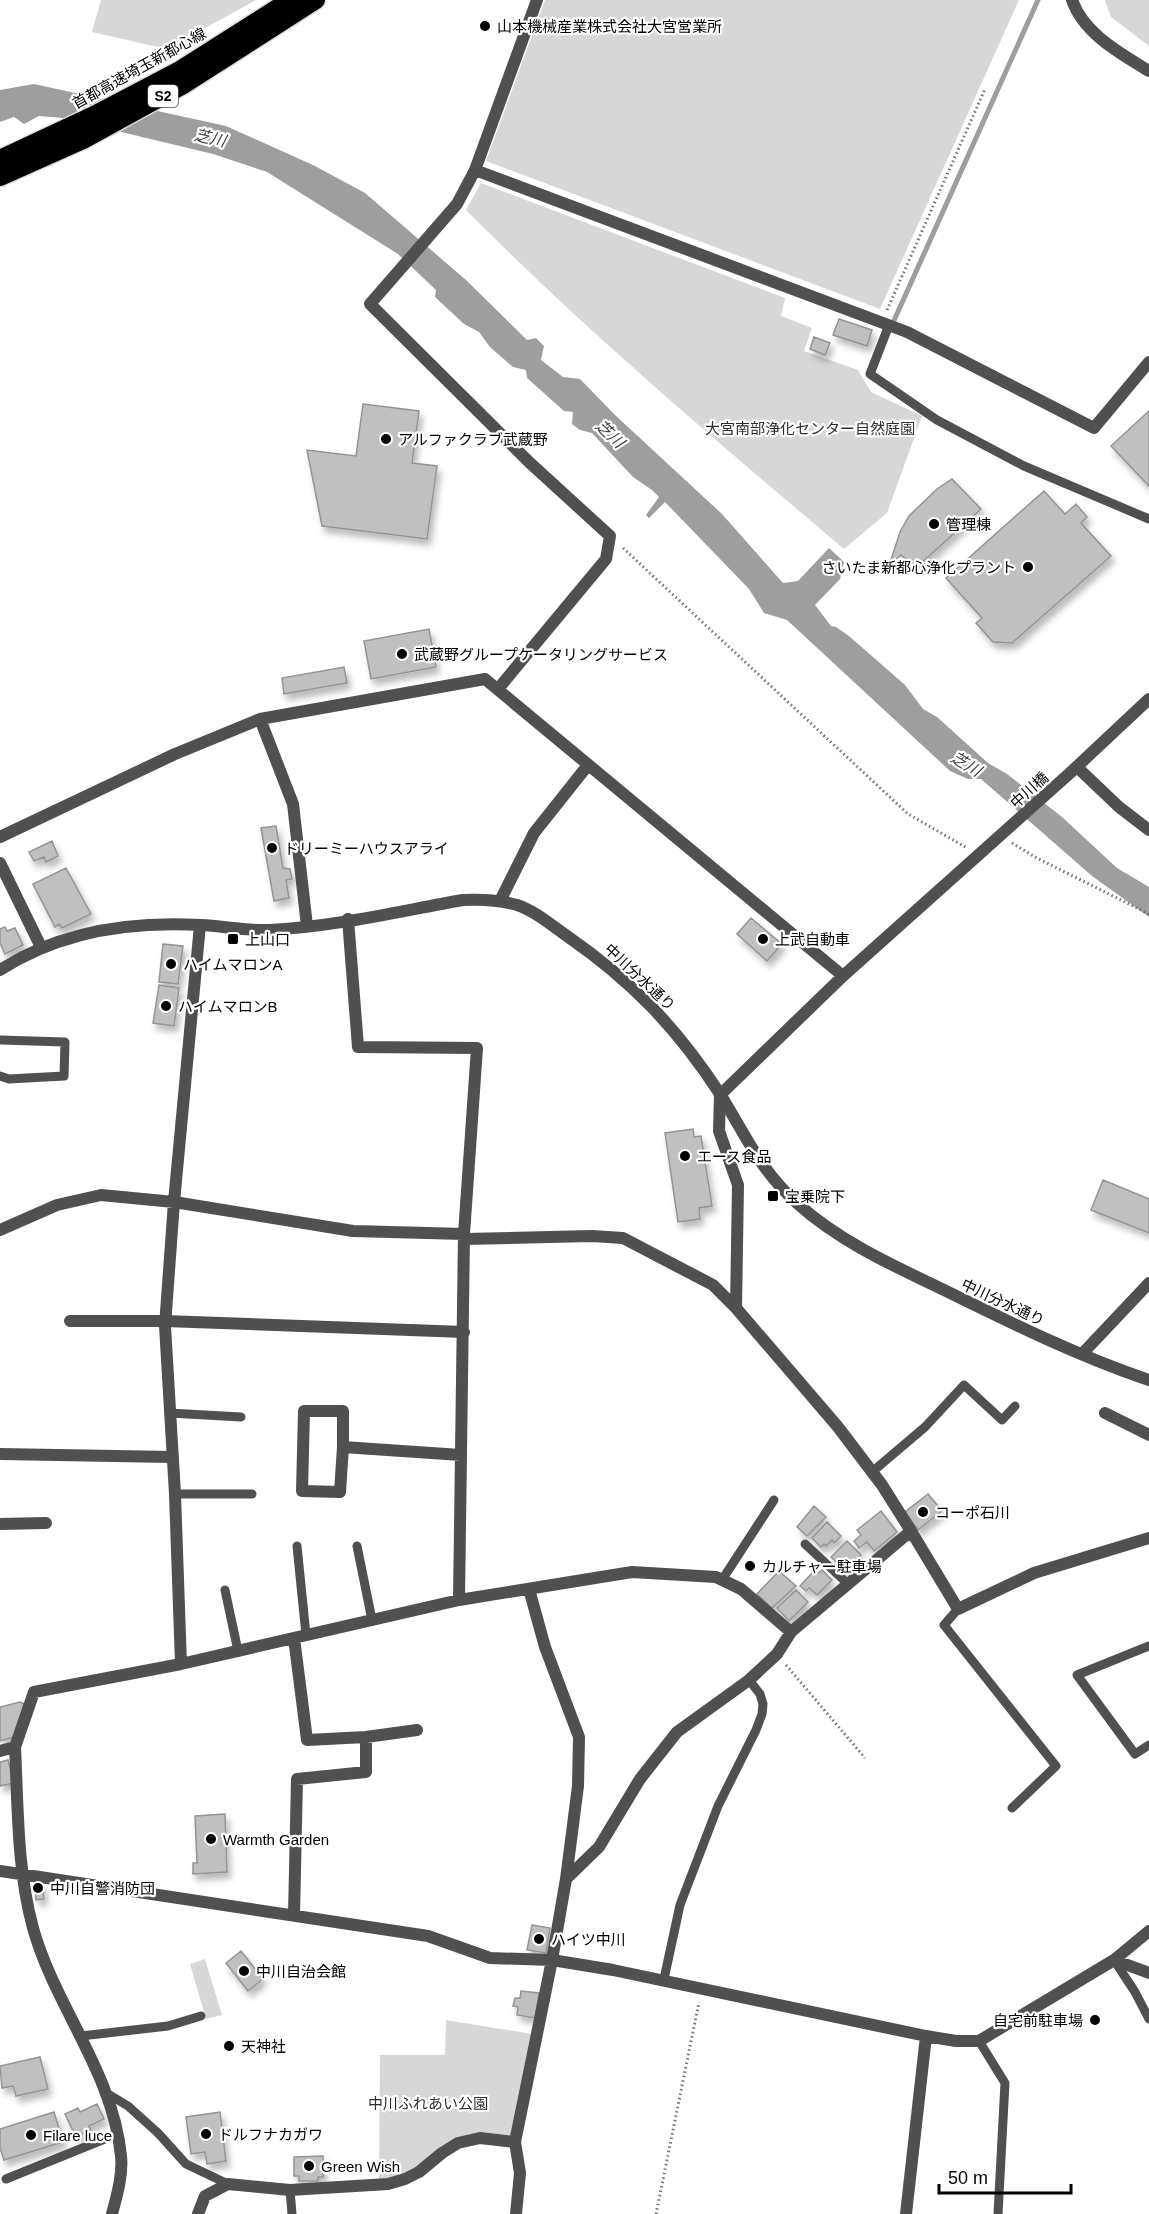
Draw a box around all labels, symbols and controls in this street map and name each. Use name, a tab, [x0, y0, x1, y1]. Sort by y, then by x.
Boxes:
place label: 山本機械産業株式会社大宮営業所	[497, 18, 722, 35]
marker: 山本機械産業株式会社大宮営業所	[478, 19, 492, 33]
street label: 首都高速埼玉新都心線	[69, 24, 209, 112]
road number: S2	[148, 85, 178, 107]
water label: 芝川	[192, 126, 229, 150]
water label: 芝川	[592, 417, 629, 452]
park label: 大宮南部浄化センター自然庭園	[705, 420, 915, 437]
place label: アルファクラブ武蔵野	[398, 431, 548, 448]
marker: アルファクラブ武蔵野	[379, 432, 393, 446]
place label: 管理棟	[946, 516, 991, 533]
marker: 管理棟	[927, 517, 941, 531]
place label: さいたま新都心浄化プラント	[821, 559, 1016, 576]
marker: さいたま新都心浄化プラント	[1021, 560, 1035, 574]
place label: 武蔵野グループケータリングサービス	[414, 646, 668, 663]
marker: 武蔵野グループケータリングサービス	[395, 647, 409, 661]
water label: 芝川	[948, 748, 986, 781]
street label: 中川橋	[1007, 769, 1051, 811]
place label: ドリーミーハウスアライ	[284, 840, 449, 857]
marker: ドリーミーハウスアライ	[265, 841, 279, 855]
place label: 上山口	[245, 931, 290, 948]
place label: 上武自動車	[775, 931, 850, 948]
marker: 上山口	[226, 932, 240, 946]
marker: 上武自動車	[756, 932, 770, 946]
street label: 中川分水通り	[601, 940, 679, 1014]
place label: ハイムマロンA	[183, 956, 282, 973]
marker: ハイムマロンA	[164, 957, 178, 971]
place label: ハイムマロンB	[178, 998, 277, 1015]
marker: ハイムマロンB	[159, 999, 173, 1013]
place label: エース食品	[697, 1148, 771, 1165]
marker: エース食品	[678, 1149, 692, 1163]
place label: 宝乗院下	[785, 1188, 845, 1205]
marker: 宝乗院下	[766, 1189, 780, 1203]
street label: 中川分水通り	[959, 1275, 1047, 1329]
place label: コーポ石川	[935, 1504, 1010, 1521]
marker: コーポ石川	[916, 1505, 930, 1519]
place label: カルチャー駐車場	[762, 1558, 882, 1575]
marker: カルチャー駐車場	[743, 1559, 757, 1573]
place label: Warmth Garden	[223, 1831, 329, 1848]
marker: Warmth Garden	[204, 1832, 218, 1846]
place label: 中川自警消防団	[50, 1880, 155, 1897]
marker: 中川自警消防団	[31, 1881, 45, 1895]
place label: ハイツ中川	[551, 1931, 626, 1948]
marker: ハイツ中川	[532, 1932, 546, 1946]
place label: 中川自治会館	[256, 1963, 346, 1980]
marker: 中川自治会館	[237, 1964, 251, 1978]
place label: 自宅前駐車場	[993, 2012, 1083, 2029]
marker: 自宅前駐車場	[1088, 2013, 1102, 2027]
place label: 天神社	[241, 2038, 286, 2055]
marker: 天神社	[222, 2039, 236, 2053]
park label: 中川ふれあい公園	[368, 2095, 488, 2112]
place label: ドルフナカガワ	[218, 2126, 323, 2143]
place label: Filare luce	[43, 2127, 112, 2144]
marker: ドルフナカガワ	[199, 2127, 213, 2141]
marker: Filare luce	[24, 2128, 38, 2142]
scale bar	[939, 2157, 1071, 2195]
place label: Green Wish	[321, 2158, 400, 2175]
marker: Green Wish	[302, 2159, 316, 2173]
text: 50 m	[948, 2168, 988, 2188]

